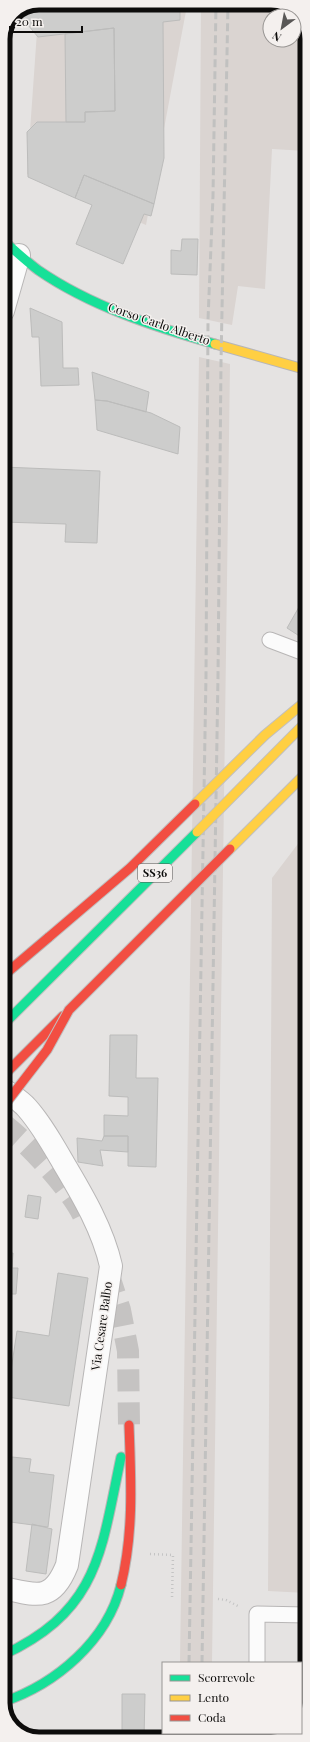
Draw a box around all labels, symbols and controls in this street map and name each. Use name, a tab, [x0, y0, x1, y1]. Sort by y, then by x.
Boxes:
scale bar	[10, 8, 82, 34]
north arrow	[262, 8, 302, 48]
text: 20 m	[16, 13, 43, 29]
text: N	[269, 28, 284, 45]
street label: Corso Carlo Alberto	[106, 298, 213, 348]
road number: SS36	[138, 864, 172, 882]
street label: Via Cesare Balbo	[87, 1280, 115, 1372]
legend	[162, 1662, 302, 1734]
text: Scorrevole	[198, 1669, 255, 1685]
text: Lento	[198, 1689, 230, 1705]
text: Coda	[198, 1709, 226, 1725]

